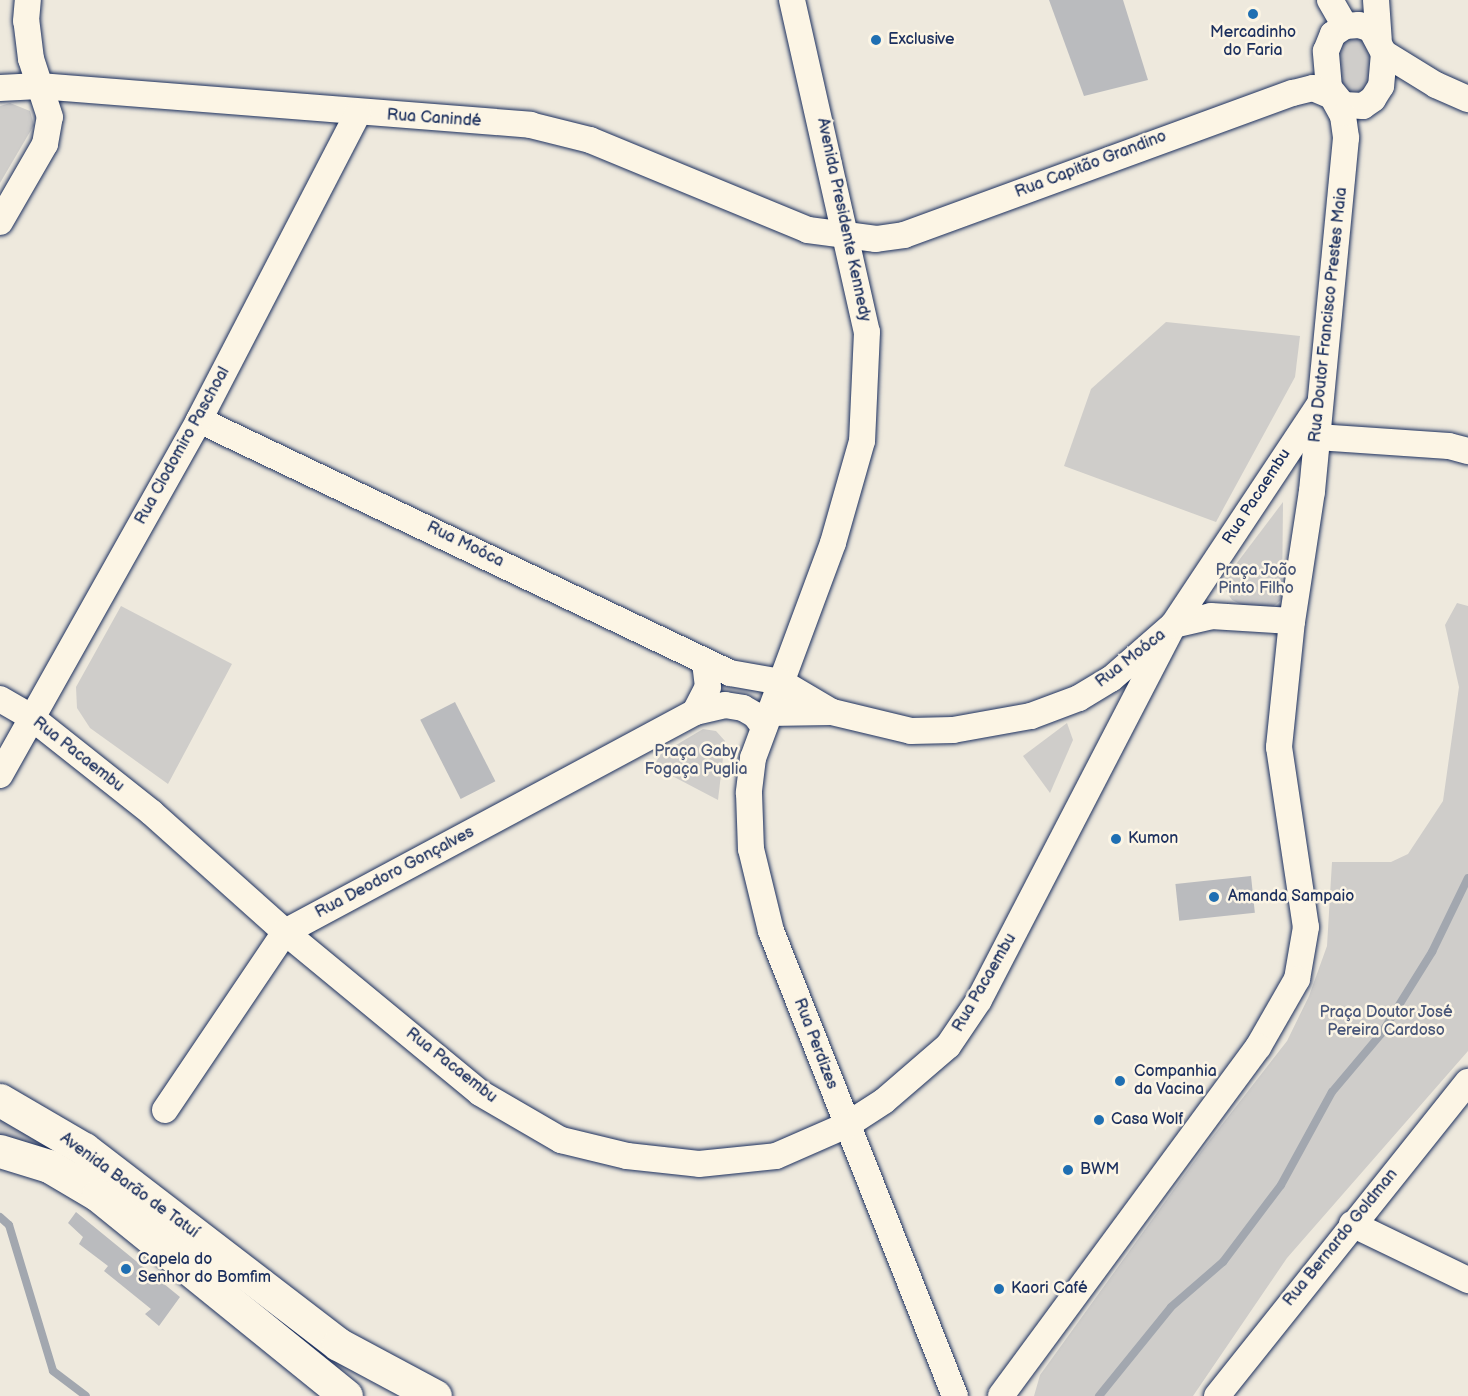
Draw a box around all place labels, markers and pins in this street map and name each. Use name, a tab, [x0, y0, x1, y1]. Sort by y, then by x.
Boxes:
marker: Mercadinho do Faria	[1246, 7, 1260, 21]
place label: Mercadinho do Faria	[1210, 23, 1296, 61]
place label: Exclusive	[888, 30, 955, 50]
marker: Exclusive	[869, 33, 883, 47]
place label: Kumon	[1128, 829, 1178, 849]
marker: Kumon	[1109, 832, 1123, 846]
place label: Amanda Sampaio	[1228, 887, 1355, 907]
marker: Amanda Sampaio	[1205, 888, 1223, 906]
place label: Companhia da Vacina	[1134, 1062, 1217, 1100]
marker: Companhia da Vacina	[1111, 1072, 1129, 1090]
place label: Casa Wolf	[1111, 1110, 1184, 1130]
marker: Casa Wolf	[1092, 1113, 1106, 1127]
place label: BWM	[1080, 1160, 1119, 1180]
marker: BWM	[1061, 1163, 1075, 1177]
place label: Capela do Senhor do Bomfim	[138, 1250, 271, 1288]
marker: Capela do Senhor do Bomfim	[119, 1262, 133, 1276]
place label: Kaori Café	[1011, 1279, 1088, 1299]
marker: Kaori Café	[992, 1282, 1006, 1296]

